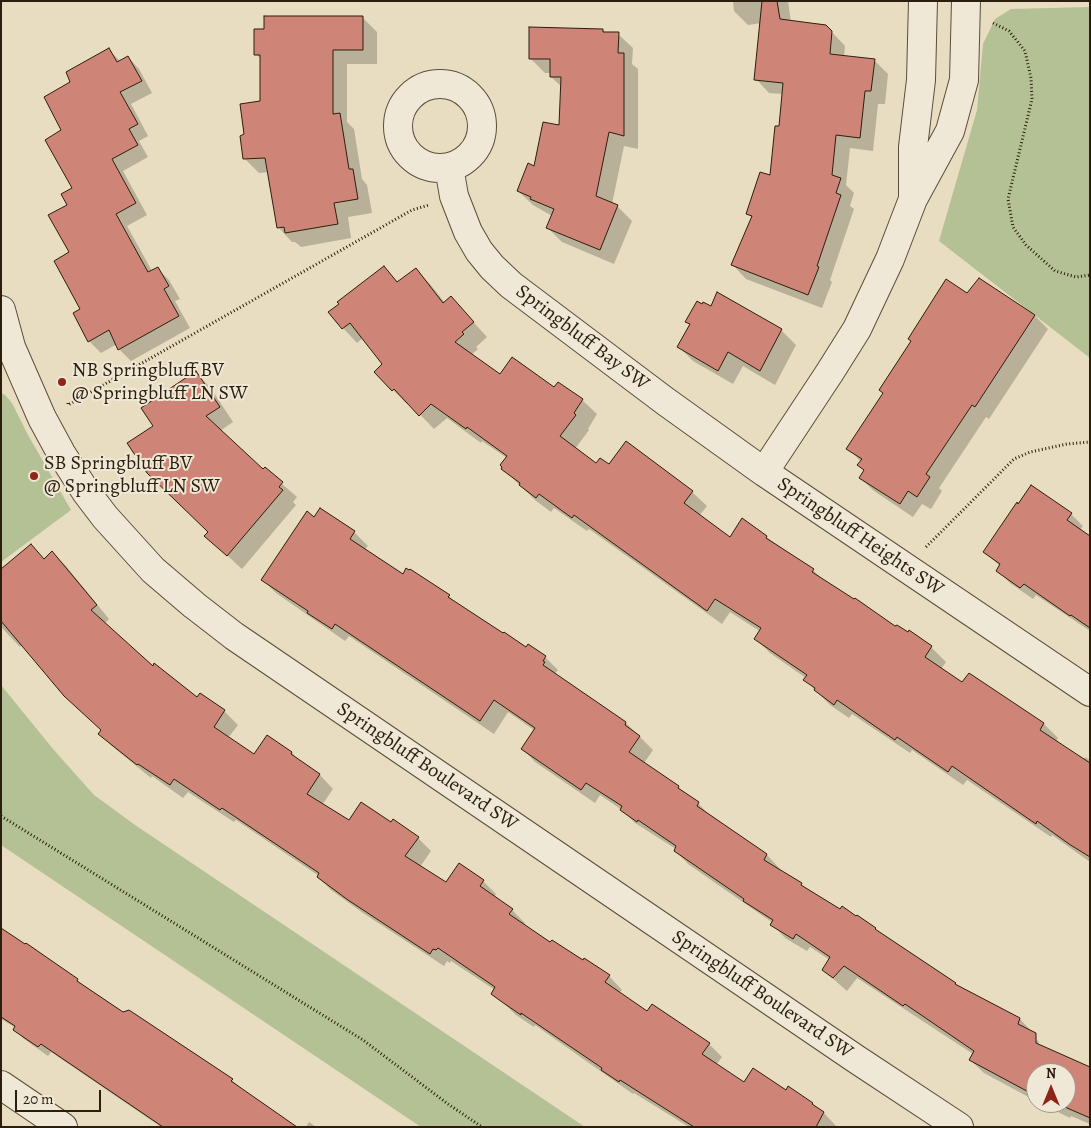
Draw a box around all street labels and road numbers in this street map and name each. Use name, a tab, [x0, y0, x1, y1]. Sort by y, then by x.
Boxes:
street label: Springbluff Bay SW	[511, 280, 653, 396]
street label: Springbluff Heights SW	[772, 472, 948, 602]
street label: Springbluff Boulevard SW	[332, 697, 522, 837]
street label: Springbluff Boulevard SW	[667, 925, 857, 1065]

